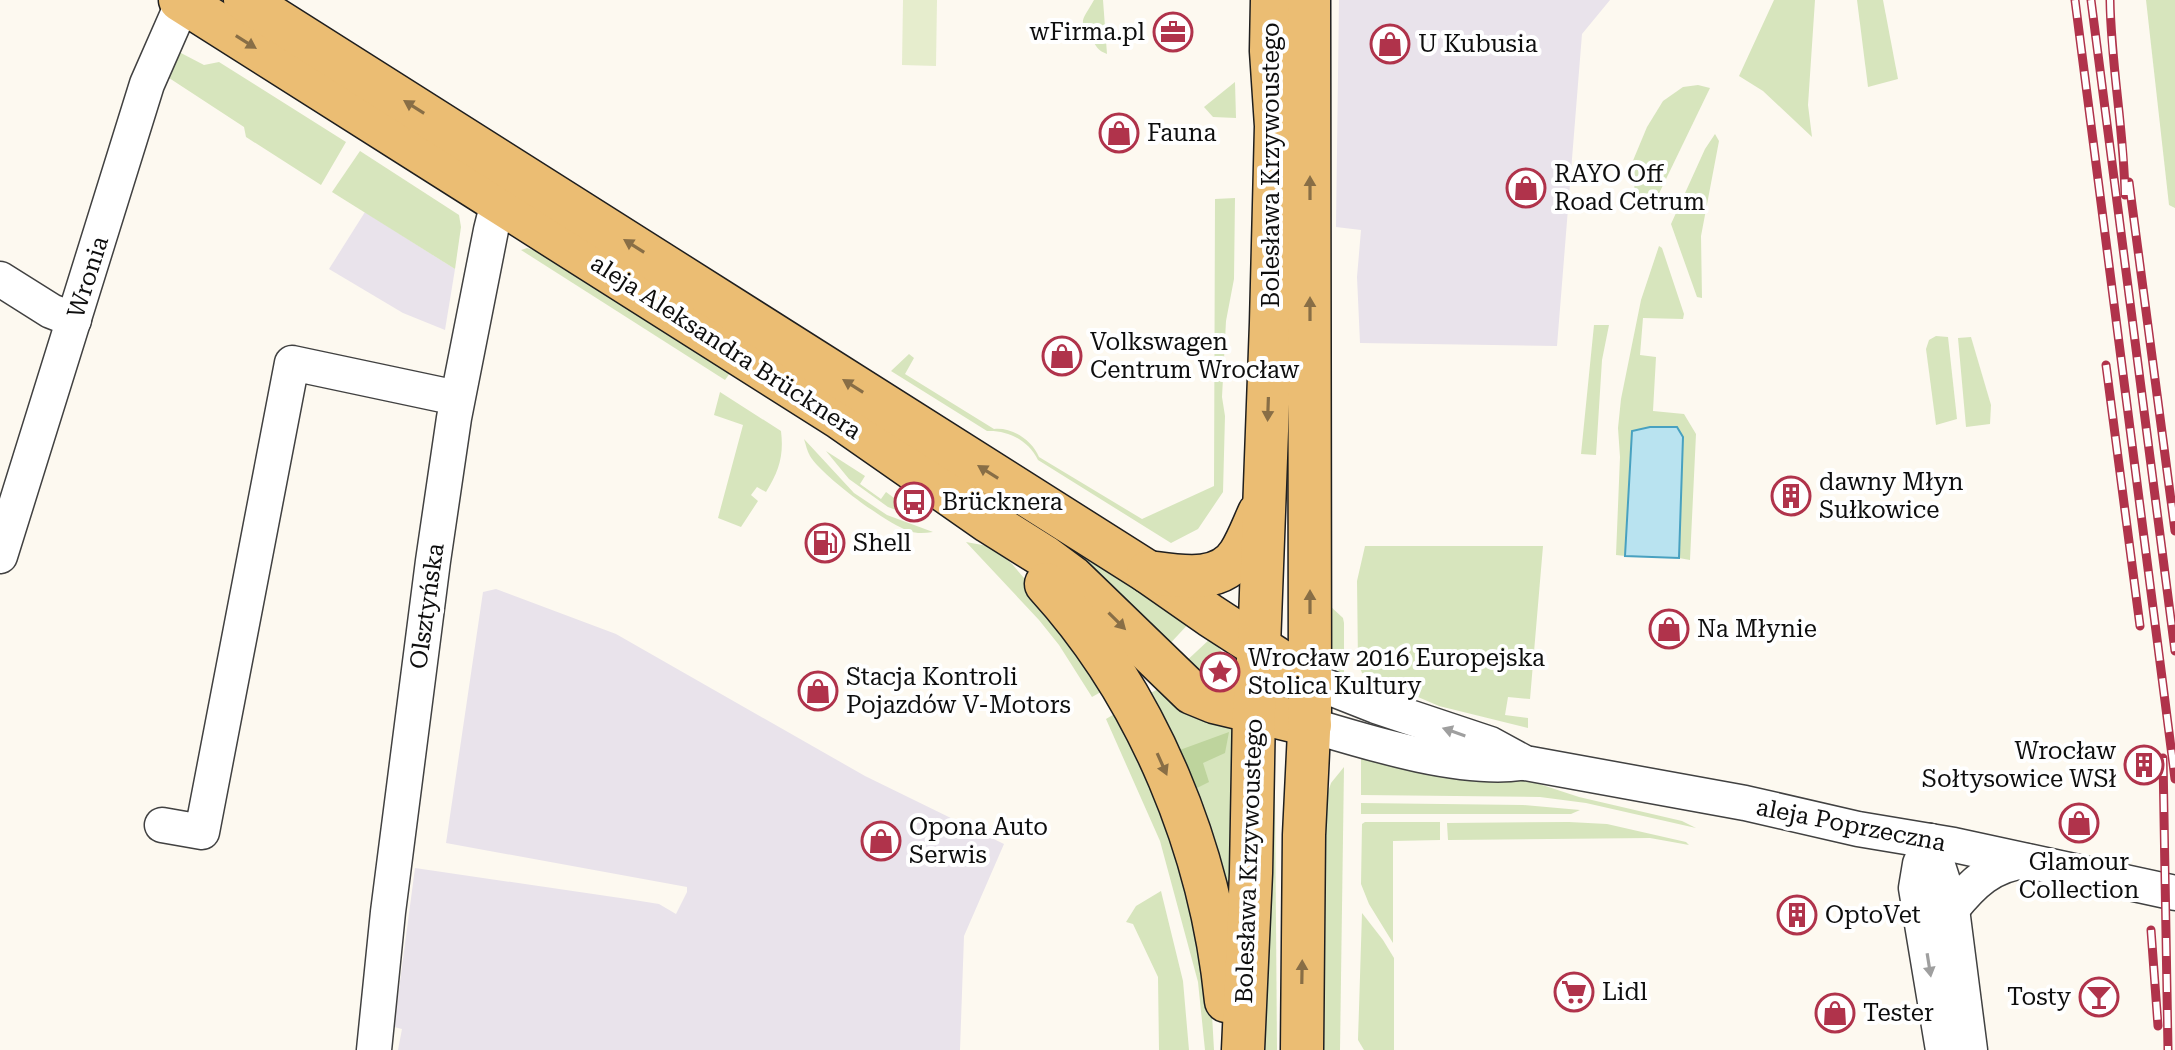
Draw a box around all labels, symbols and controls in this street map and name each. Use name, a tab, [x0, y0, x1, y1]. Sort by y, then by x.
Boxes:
office icon: wFirma.pl	[1152, 11, 1194, 53]
place label: wFirma.pl	[1030, 18, 1145, 46]
street label: Bolesława Krzywoustego	[1257, 22, 1285, 308]
shop icon: U Kubusia	[1369, 23, 1411, 65]
place label: U Kubusia	[1418, 30, 1538, 58]
one-way arrow	[235, 34, 256, 49]
one-way arrow	[403, 100, 425, 114]
shop icon: Fauna	[1098, 112, 1140, 154]
place label: Fauna	[1147, 119, 1217, 147]
place label: RAYO Off Road Cetrum	[1554, 160, 1705, 216]
shop icon: RAYO Off Road Cetrum	[1505, 167, 1547, 209]
one-way arrow	[1304, 175, 1316, 200]
street label: Wronia	[62, 233, 114, 321]
one-way arrow	[623, 239, 645, 253]
street label: aleja Aleksandra Brücknera	[586, 249, 866, 445]
one-way arrow	[1304, 296, 1316, 321]
place label: Volkswagen Centrum Wrocław	[1090, 328, 1299, 384]
shop icon: Volkswagen Centrum Wrocław	[1041, 335, 1083, 377]
one-way arrow	[842, 379, 864, 393]
one-way arrow	[1262, 397, 1275, 422]
one-way arrow	[977, 466, 999, 480]
place label: dawny Młyn Sułkowice	[1819, 468, 1963, 524]
building icon: dawny Młyn Sułkowice	[1770, 475, 1812, 517]
bus stop icon: Brücknera	[893, 481, 935, 523]
place label: Brücknera	[942, 488, 1063, 516]
fuel station icon: Shell	[804, 522, 846, 564]
place label: Shell	[853, 529, 911, 557]
street label: Olsztyńska	[404, 541, 450, 671]
one-way arrow	[1304, 589, 1316, 614]
shop icon: Na Młynie	[1648, 608, 1690, 650]
one-way arrow	[1107, 611, 1126, 629]
place label: Na Młynie	[1697, 615, 1817, 643]
place label: Wrocław 2016 Europejska Stolica Kultury	[1248, 644, 1545, 700]
place icon: Wrocław 2016 Europejska Stolica Kultury	[1199, 651, 1241, 693]
place label: Stacja Kontroli Pojazdów V-Motors	[846, 663, 1071, 719]
shop icon: Stacja Kontroli Pojazdów V-Motors	[797, 670, 839, 712]
street label: Bolesława Krzywoustego	[1230, 718, 1268, 1004]
one-way arrow	[1442, 725, 1466, 737]
place label: Wrocław Sołtysowice WSł	[1922, 737, 2116, 793]
building icon: Wrocław Sołtysowice WSł	[2123, 744, 2165, 786]
one-way arrow	[1156, 752, 1169, 776]
street label: aleja Poprzeczna	[1754, 793, 1948, 857]
shop icon: Glamour Collection	[2058, 802, 2100, 844]
place label: Opona Auto Serwis	[909, 813, 1048, 869]
shop icon: Opona Auto Serwis	[860, 820, 902, 862]
place label: Glamour Collection	[2019, 848, 2139, 904]
building icon: OptoVet	[1776, 894, 1818, 936]
place label: OptoVet	[1825, 901, 1921, 929]
one-way arrow	[1923, 953, 1936, 978]
one-way arrow	[1296, 959, 1309, 984]
supermarket icon: Lidl	[1553, 971, 1595, 1013]
bar icon: Tosty	[2078, 976, 2120, 1018]
place label: Lidl	[1602, 978, 1647, 1006]
place label: Tosty	[2007, 983, 2072, 1011]
shop icon: Tester	[1814, 992, 1856, 1034]
place label: Tester	[1863, 999, 1934, 1027]

